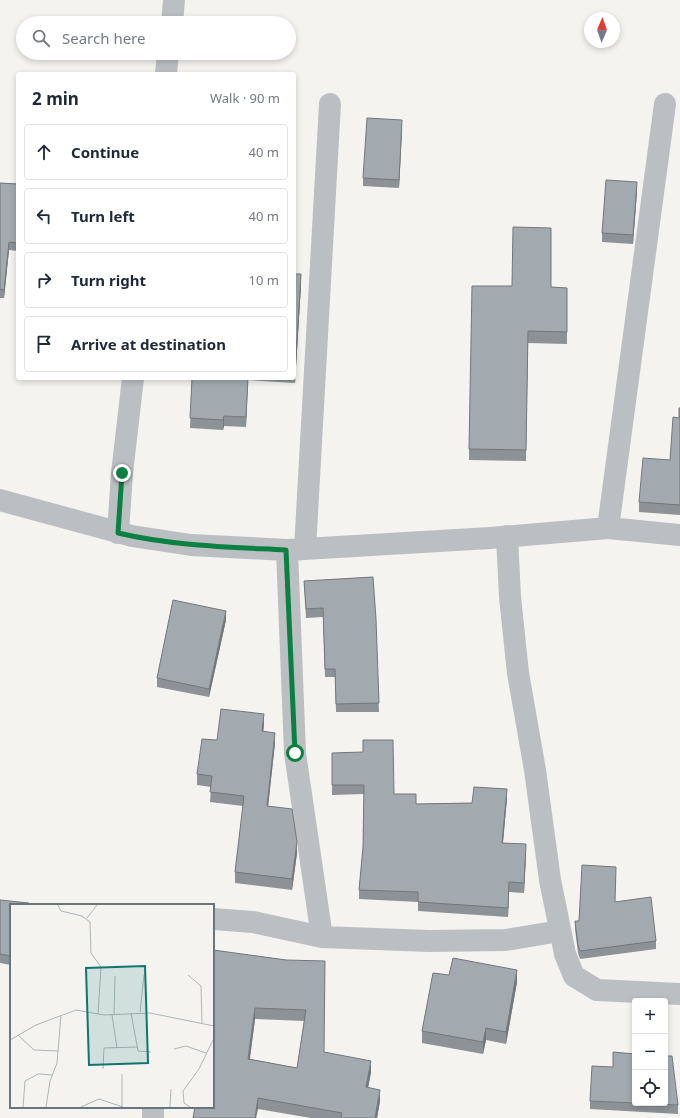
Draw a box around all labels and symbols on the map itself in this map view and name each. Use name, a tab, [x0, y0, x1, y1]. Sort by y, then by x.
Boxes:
north arrow	[584, 12, 620, 48]
route end	[113, 464, 131, 482]
route start	[286, 744, 304, 762]
inset map	[10, 904, 214, 1108]

